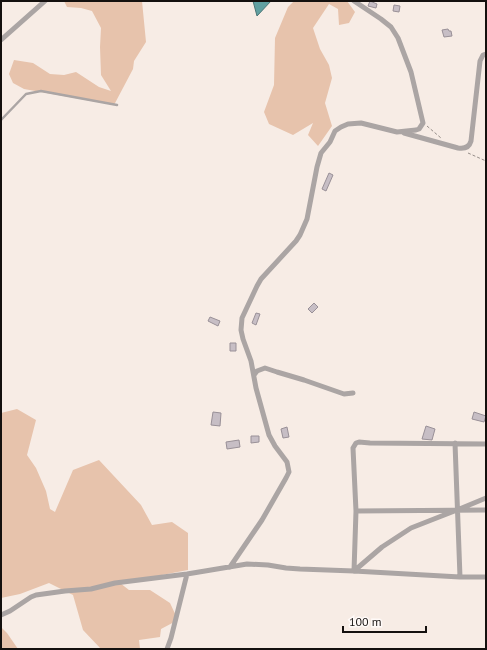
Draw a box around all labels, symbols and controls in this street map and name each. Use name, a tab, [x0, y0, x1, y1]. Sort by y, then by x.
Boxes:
scale bar	[343, 608, 426, 634]
text: 100 m	[349, 614, 382, 629]

